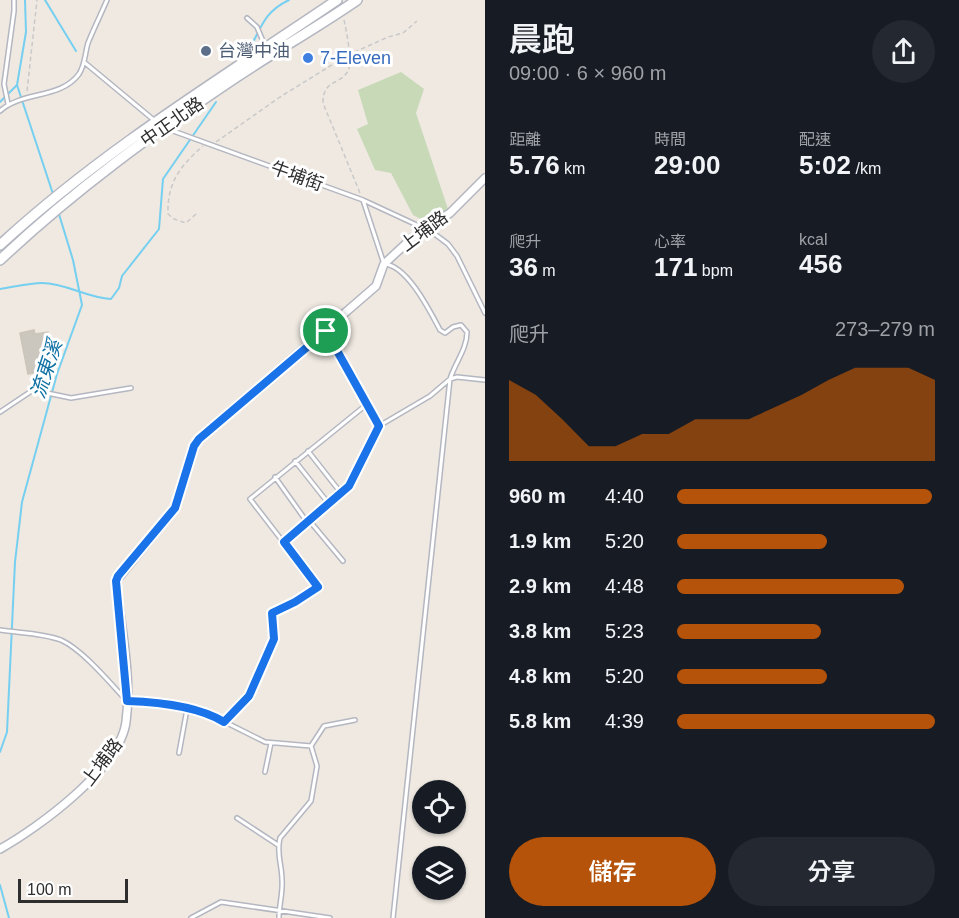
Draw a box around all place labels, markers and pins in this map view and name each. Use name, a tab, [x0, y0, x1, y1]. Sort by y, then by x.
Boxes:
place label: 台灣中油	[218, 41, 290, 61]
marker: 台灣中油	[199, 44, 213, 58]
place label: 7-Eleven	[320, 48, 391, 68]
marker: 7-Eleven	[301, 51, 315, 65]
pin	[300, 305, 351, 356]

